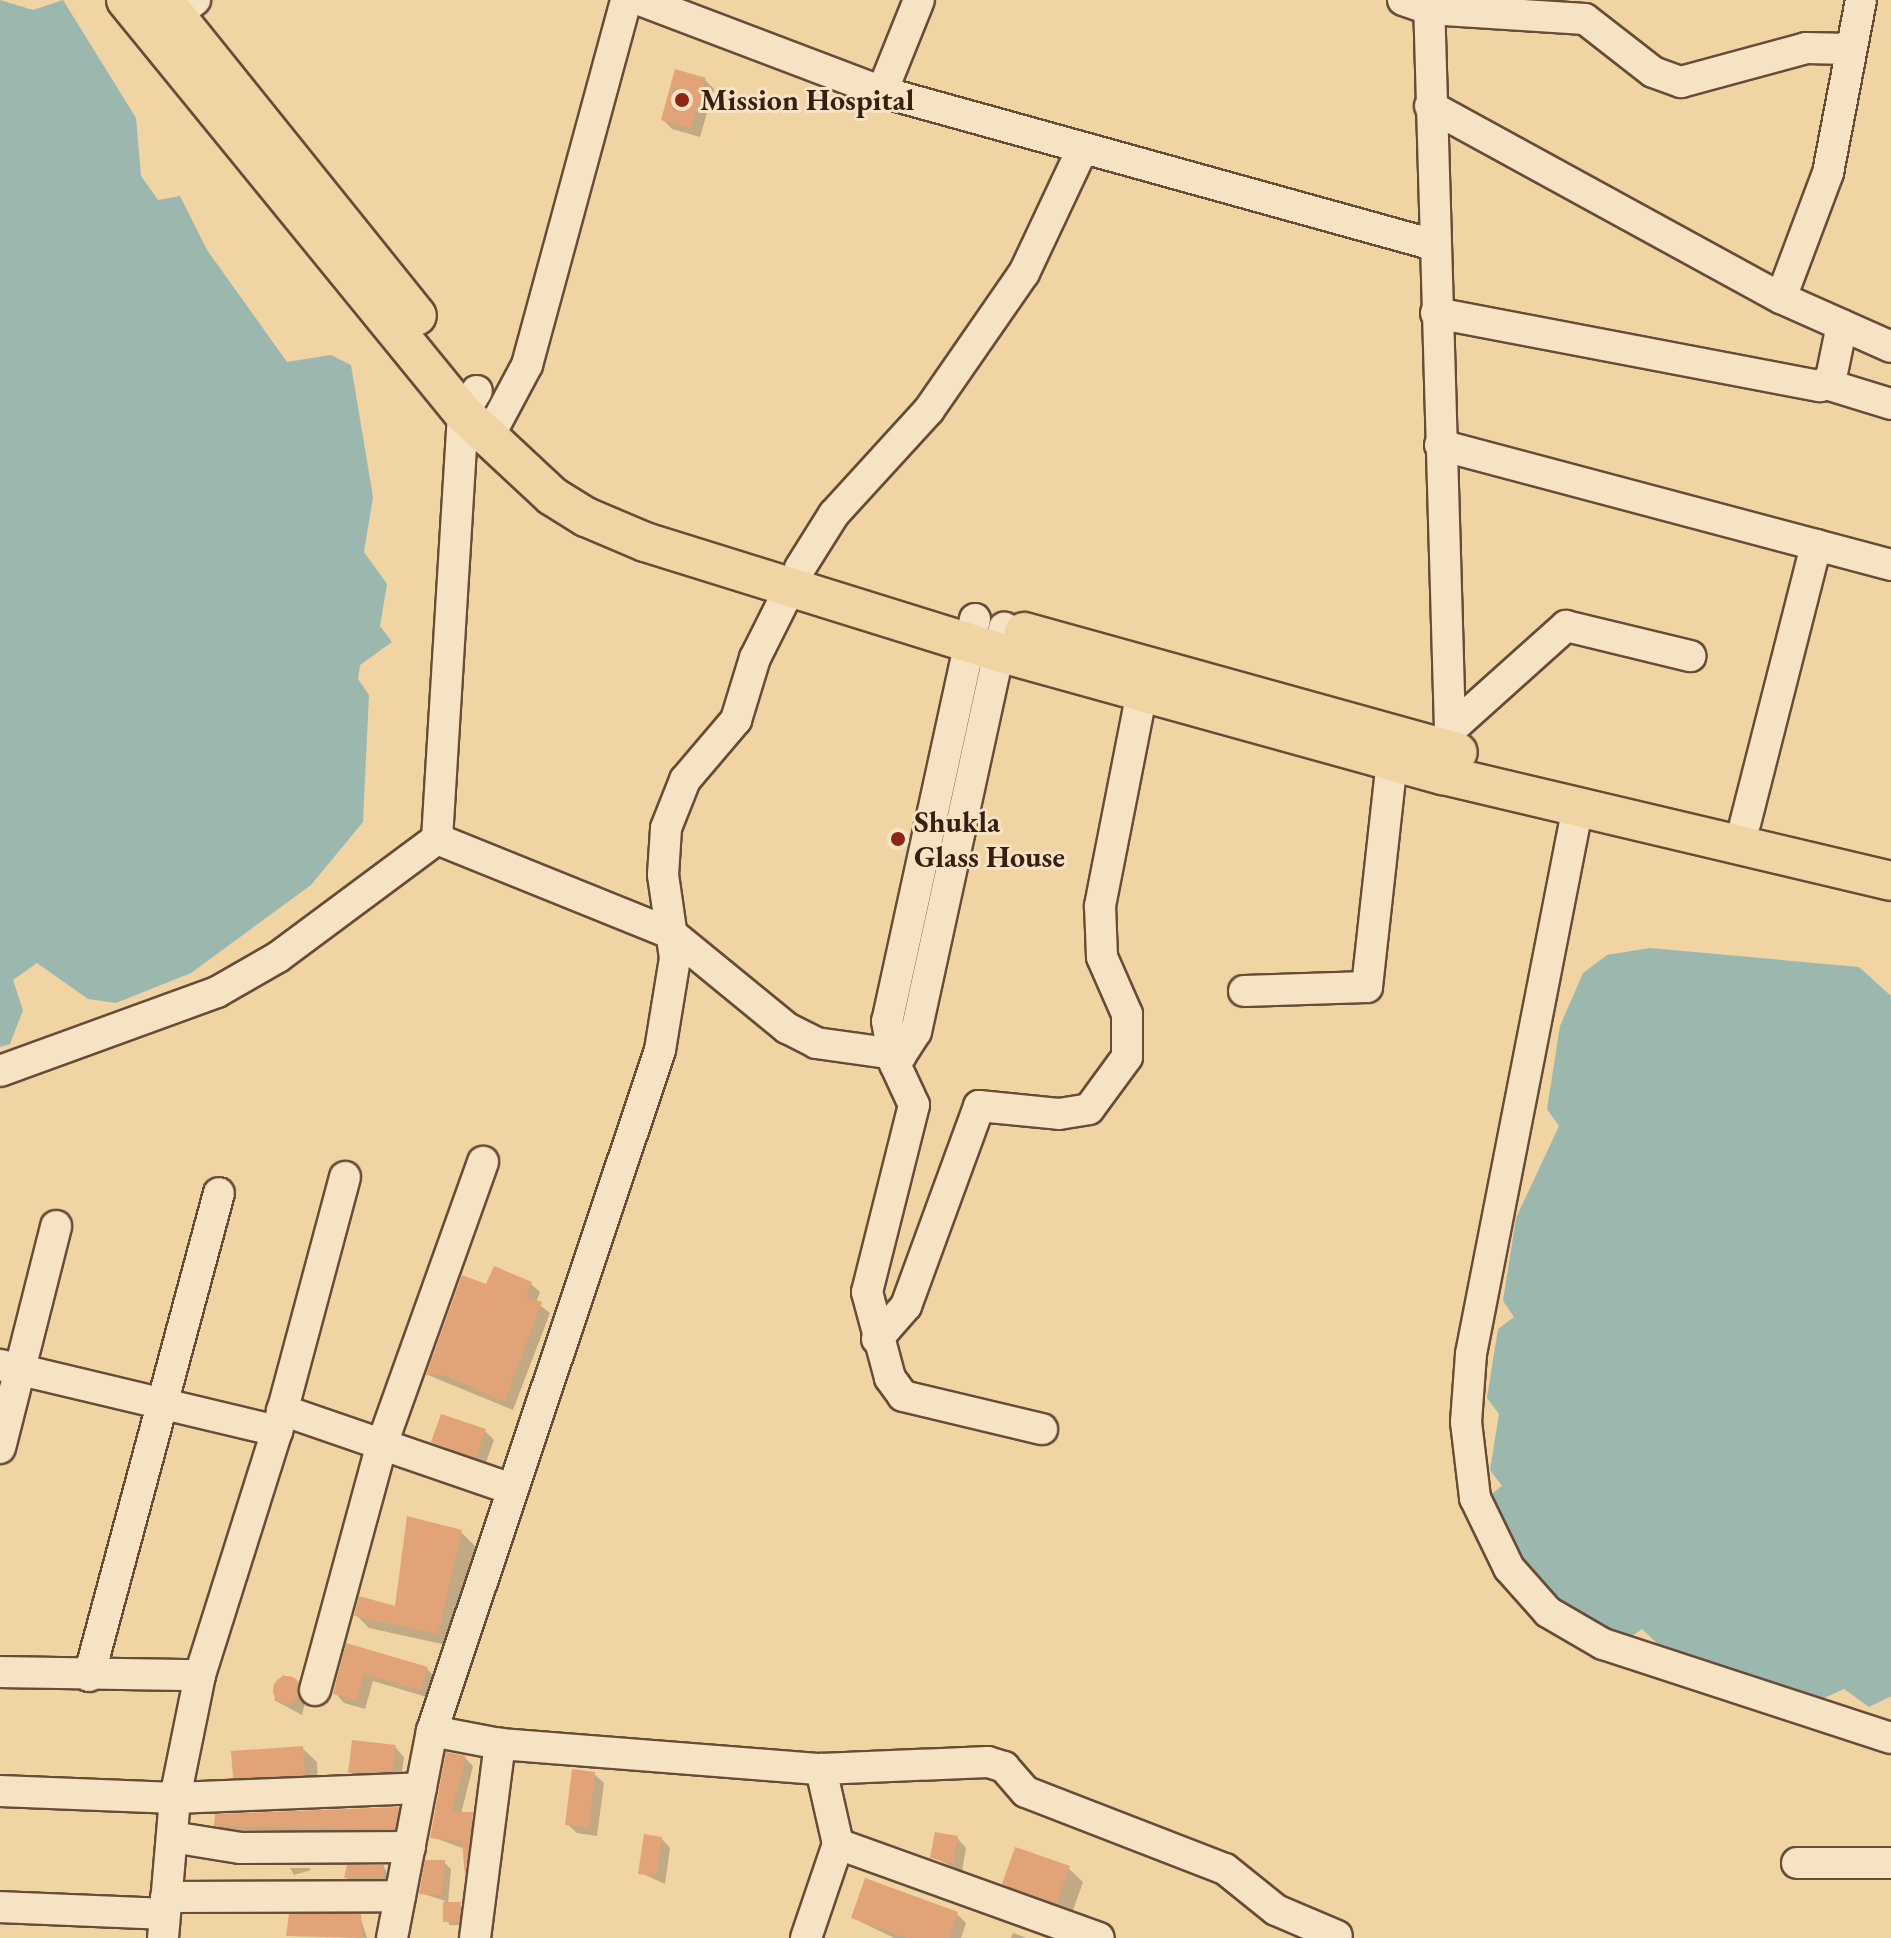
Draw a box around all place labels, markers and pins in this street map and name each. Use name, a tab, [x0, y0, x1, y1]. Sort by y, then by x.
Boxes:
place label: Mission Hospital	[700, 82, 914, 118]
marker: Mission Hospital	[671, 89, 693, 111]
place label: Shukla Glass House	[914, 804, 1065, 874]
marker: Shukla Glass House	[889, 830, 907, 848]

